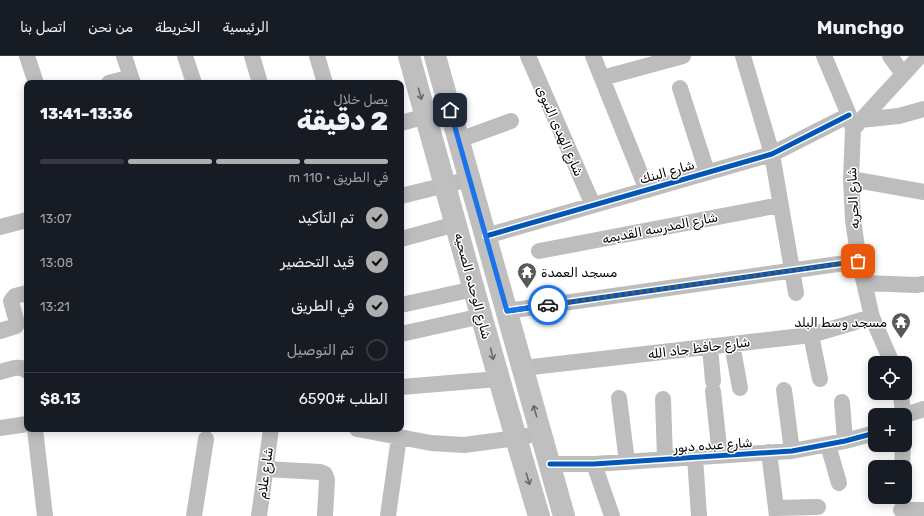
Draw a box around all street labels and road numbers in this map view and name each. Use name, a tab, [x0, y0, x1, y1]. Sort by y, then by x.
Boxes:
street label: شارع الهدى النبوى	[532, 83, 587, 179]
street label: شارع البنك	[638, 157, 697, 189]
street label: شارع الحريه	[844, 167, 864, 229]
street label: شارع المدرسه القديمه	[601, 209, 719, 249]
street label: شارع الوحده الصحيه	[450, 231, 494, 341]
street label: شارع حافظ جاد الله	[647, 334, 751, 364]
street label: شارع عبده دبور	[672, 435, 753, 457]
street label: شارع علام	[254, 446, 278, 500]

